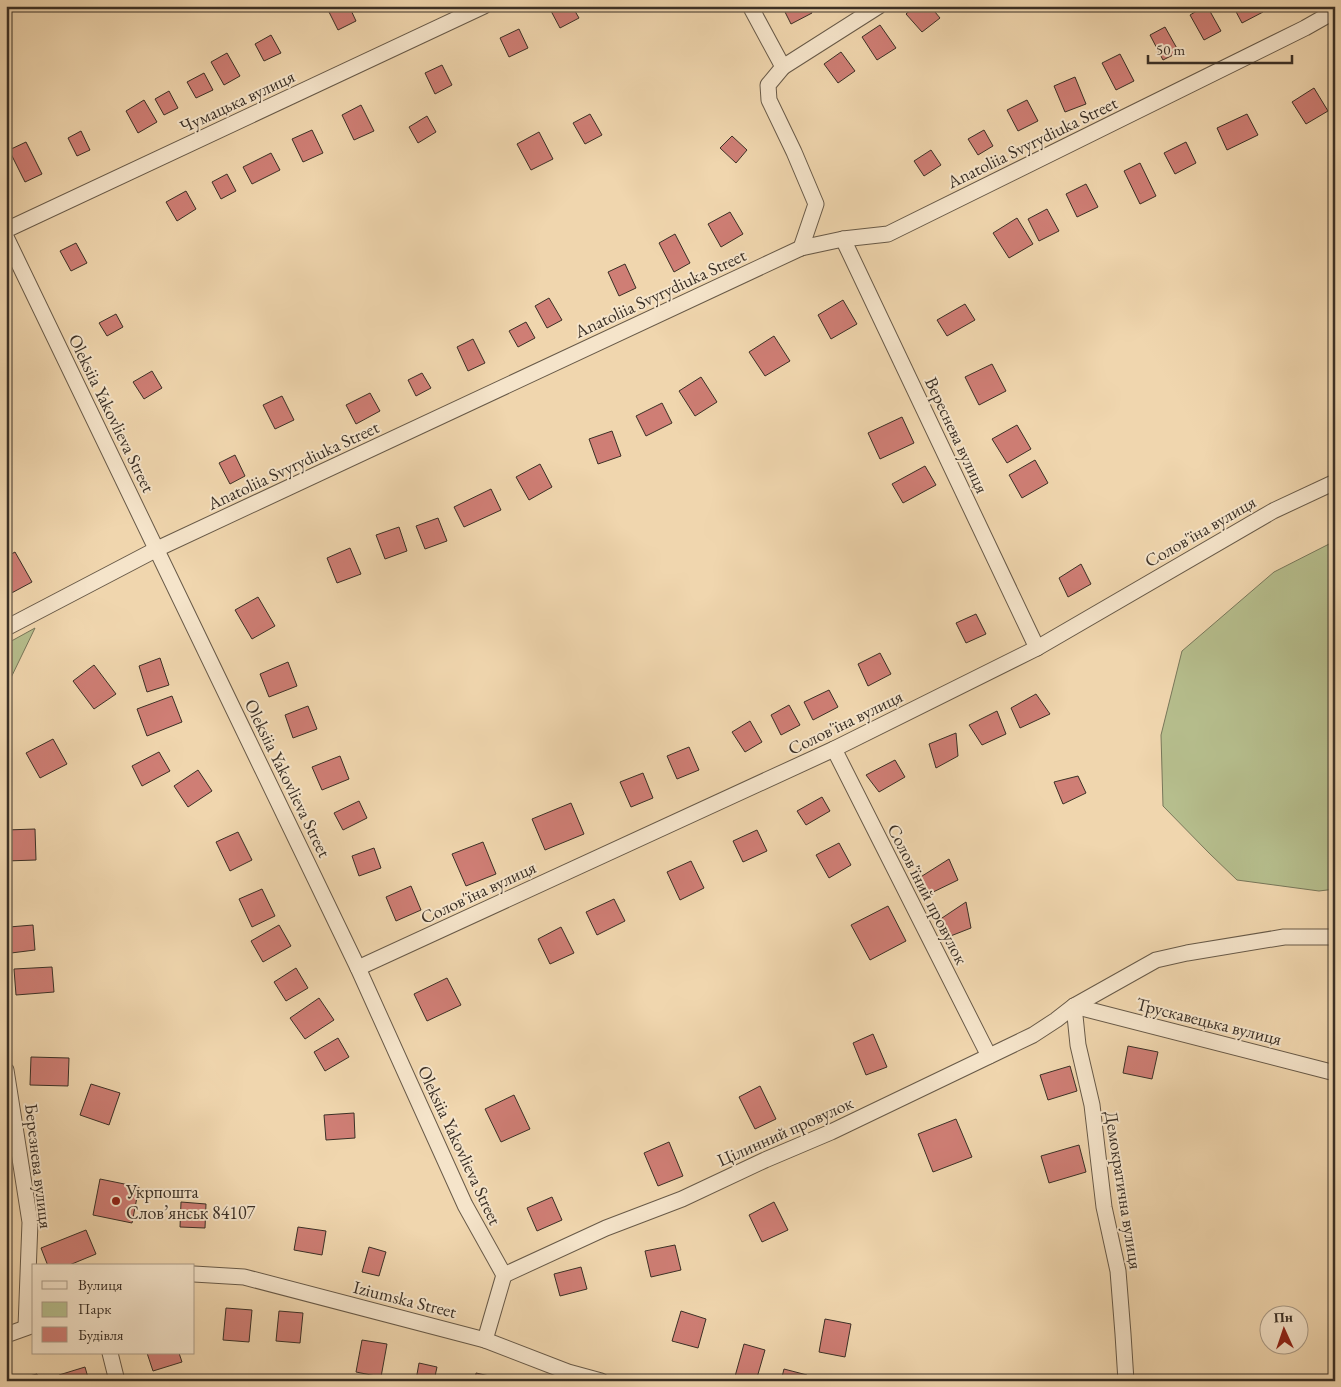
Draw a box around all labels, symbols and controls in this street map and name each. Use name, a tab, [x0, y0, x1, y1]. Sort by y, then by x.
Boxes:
scale bar	[1148, 32, 1292, 64]
text: 50 m	[1156, 40, 1185, 59]
street label: Чумацька вулиця	[176, 64, 298, 138]
street label: Anatoliia Svyrydiuka Street	[942, 91, 1121, 194]
street label: Anatoliia Svyrydiuka Street	[570, 243, 750, 343]
street label: Oleksiia Yakovlieva Street	[64, 330, 160, 496]
street label: Вереснева вулиця	[920, 373, 994, 497]
street label: Anatoliia Svyrydiuka Street	[203, 415, 383, 515]
street label: Солов'їна вулиця	[1140, 490, 1260, 572]
street label: Солов'їна вулиця	[784, 684, 906, 760]
street label: Oleksiia Yakovlieva Street	[240, 695, 336, 861]
street label: Солов'їний провулок	[883, 820, 974, 968]
street label: Солов'їна вулиця	[417, 855, 539, 929]
street label: Трускавецька вулиця	[1134, 992, 1284, 1050]
street label: Oleksiia Yakovlieva Street	[413, 1062, 507, 1229]
street label: Цілинний провулок	[714, 1091, 857, 1171]
street label: Березнева вулиця	[20, 1102, 58, 1230]
street label: Демократична вулиця	[1100, 1109, 1148, 1271]
place label: Укрпошта Слов’янськ 84107	[125, 1180, 256, 1224]
marker: Укрпошта Слов’янськ 84107	[110, 1195, 122, 1207]
legend	[32, 1264, 195, 1354]
text: Вулиця	[78, 1275, 123, 1294]
street label: Iziumska Street	[351, 1275, 459, 1323]
text: Парк	[78, 1299, 111, 1318]
north arrow	[1258, 1304, 1308, 1354]
text: Пн	[1273, 1308, 1293, 1327]
text: Будівля	[78, 1325, 124, 1344]

